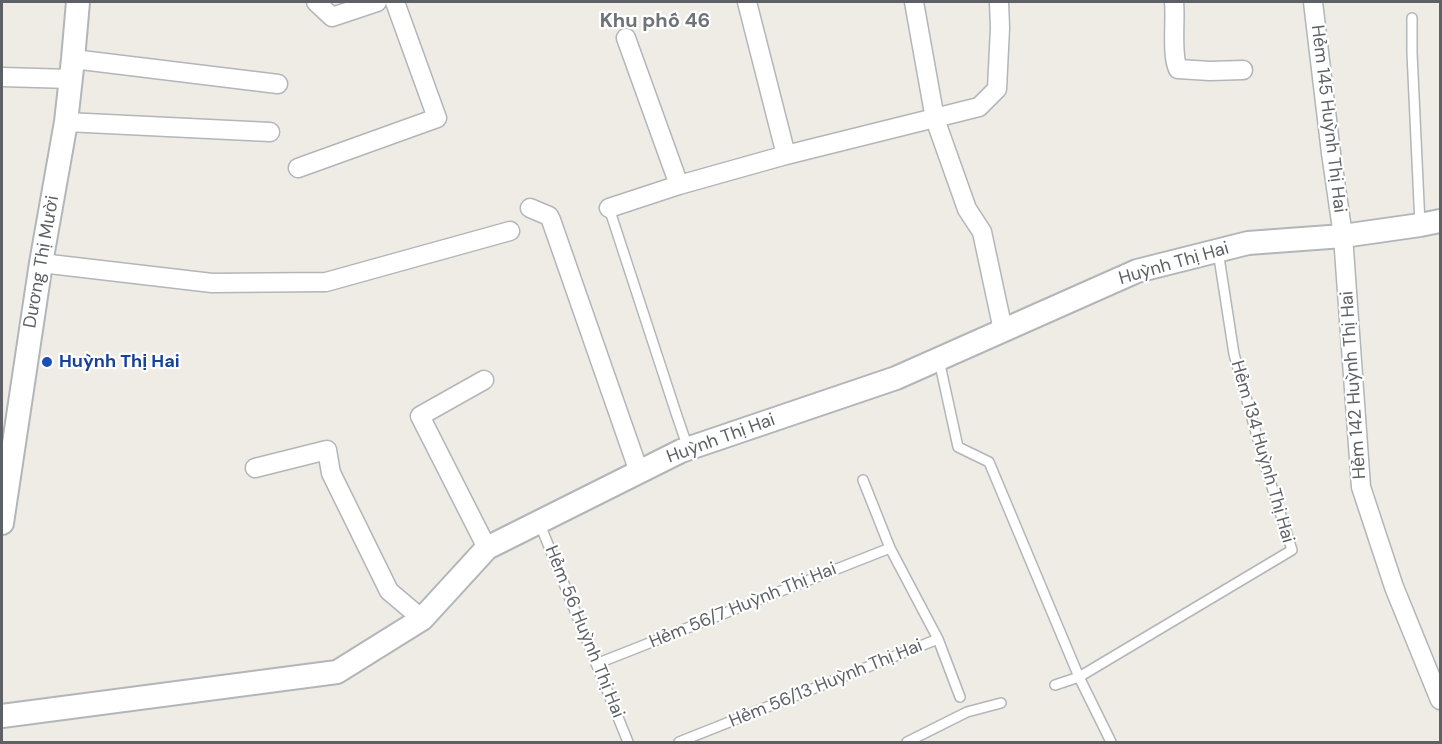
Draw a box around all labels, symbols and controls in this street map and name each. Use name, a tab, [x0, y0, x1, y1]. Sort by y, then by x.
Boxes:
district label: Khu phố 46	[600, 10, 710, 34]
street label: Hẻm 145 Huỳnh Thị Hai	[1306, 24, 1350, 214]
street label: Dương Thị Mười	[20, 194, 64, 330]
street label: Huỳnh Thị Hai	[1116, 238, 1232, 290]
street label: Hẻm 142 Huỳnh Thị Hai	[1337, 290, 1371, 480]
place label: Huỳnh Thị Hai	[59, 351, 180, 373]
marker: Huỳnh Thị Hai	[40, 355, 54, 369]
street label: Hẻm 134 Huỳnh Thị Hai	[1226, 358, 1298, 546]
street label: Huỳnh Thị Hai	[664, 409, 778, 469]
street label: Hẻm 56 Huỳnh Thị Hai	[540, 543, 628, 721]
street label: Hẻm 56/7 Huỳnh Thị Hai	[646, 559, 840, 653]
street label: Hẻm 56/13 Huỳnh Thị Hai	[726, 635, 926, 733]

